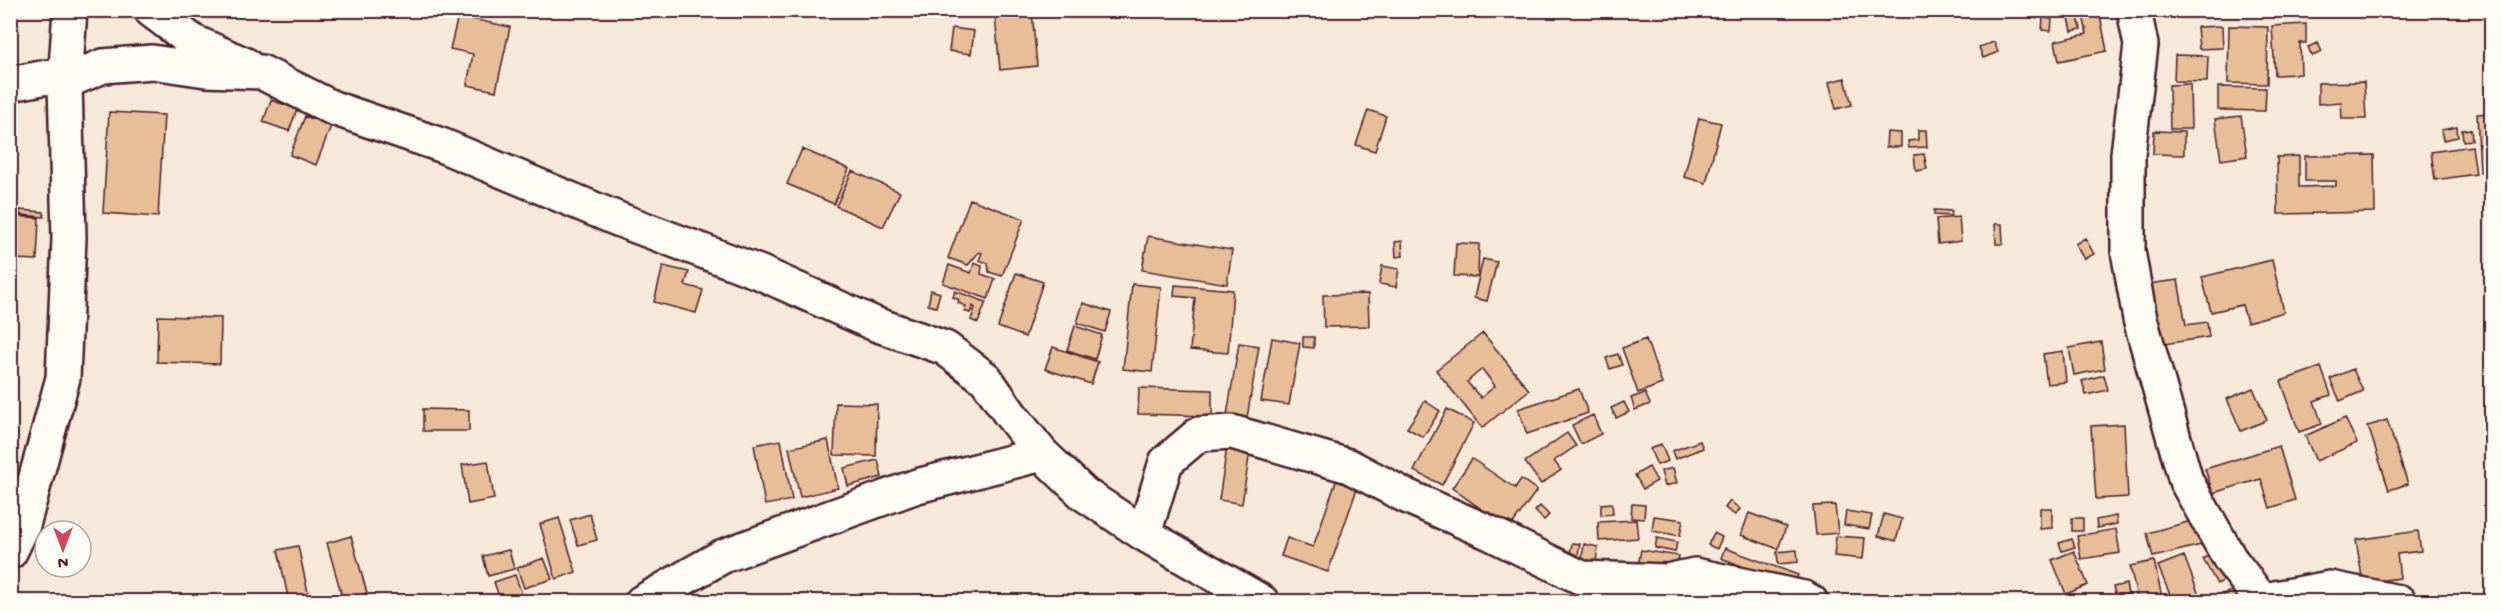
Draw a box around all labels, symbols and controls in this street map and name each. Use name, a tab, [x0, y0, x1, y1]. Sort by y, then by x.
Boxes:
north arrow	[33, 519, 93, 579]
text: N	[57, 551, 68, 570]

